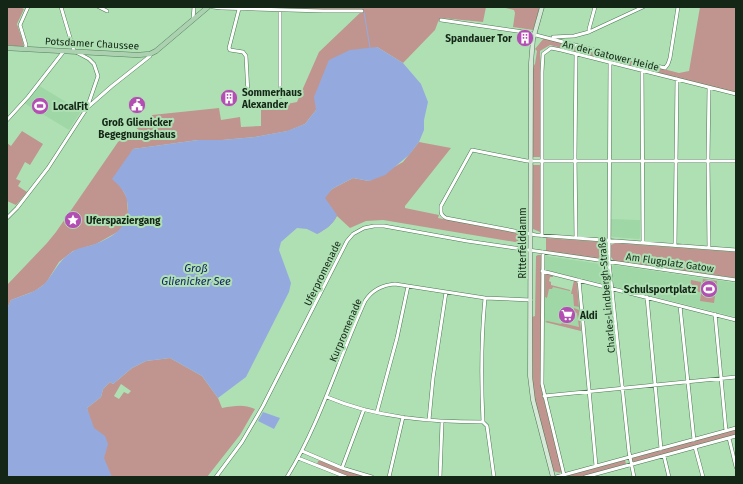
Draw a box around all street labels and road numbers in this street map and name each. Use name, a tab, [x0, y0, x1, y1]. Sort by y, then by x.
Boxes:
street label: Potsdamer Chaussee	[45, 36, 139, 52]
street label: An der Gatower Heide	[561, 38, 660, 74]
street label: Ritterfelddamm	[517, 207, 529, 279]
street label: Charles-Lindbergh-Straße	[596, 236, 618, 353]
street label: Uferpromenade	[302, 239, 344, 308]
street label: Am Flugplatz Gatow	[625, 251, 715, 275]
street label: Kurpromenade	[327, 297, 365, 364]

